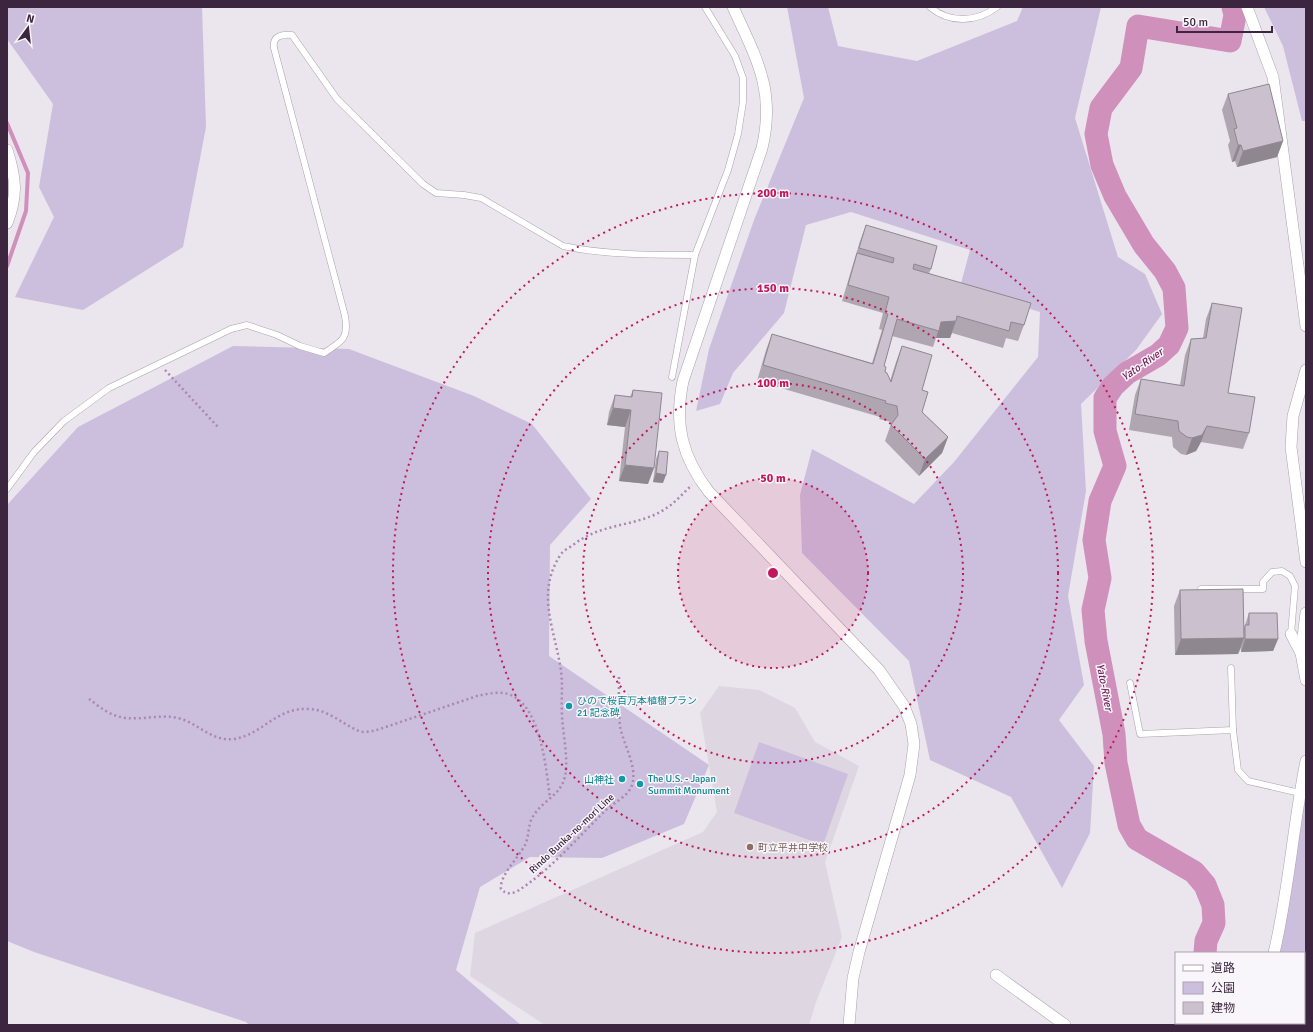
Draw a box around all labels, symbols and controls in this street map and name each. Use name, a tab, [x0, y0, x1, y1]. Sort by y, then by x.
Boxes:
north arrow	[8, 8, 48, 48]
scale bar	[1177, 8, 1272, 34]
text: N	[25, 12, 36, 26]
text: 50 m	[1183, 15, 1208, 30]
text: 200 m	[757, 186, 789, 201]
text: 150 m	[757, 281, 789, 296]
water label: Yato-River	[1119, 344, 1167, 383]
text: 100 m	[757, 376, 789, 391]
text: 50 m	[760, 471, 786, 486]
centre of rings	[766, 566, 780, 580]
water label: Yato-River	[1094, 662, 1116, 714]
place label: ひので桜百万本植樹プラン 21 記念碑	[577, 695, 697, 719]
marker: ひので桜百万本植樹プラン 21 記念碑	[564, 701, 574, 711]
place label: The U.S. - Japan Summit Monument	[648, 773, 730, 797]
place label: 山神社	[584, 774, 614, 786]
marker: 山神社	[617, 774, 627, 784]
marker: The U.S. - Japan Summit Monument	[635, 779, 645, 789]
street label: Rindo Bunka-no-mori Line	[527, 791, 617, 876]
marker: 町立平井中学校	[745, 842, 755, 852]
place label: 町立平井中学校	[758, 842, 828, 854]
legend	[1175, 952, 1305, 1024]
text: 道路	[1211, 961, 1235, 976]
text: 公園	[1211, 981, 1235, 996]
text: 建物	[1211, 1001, 1235, 1016]

